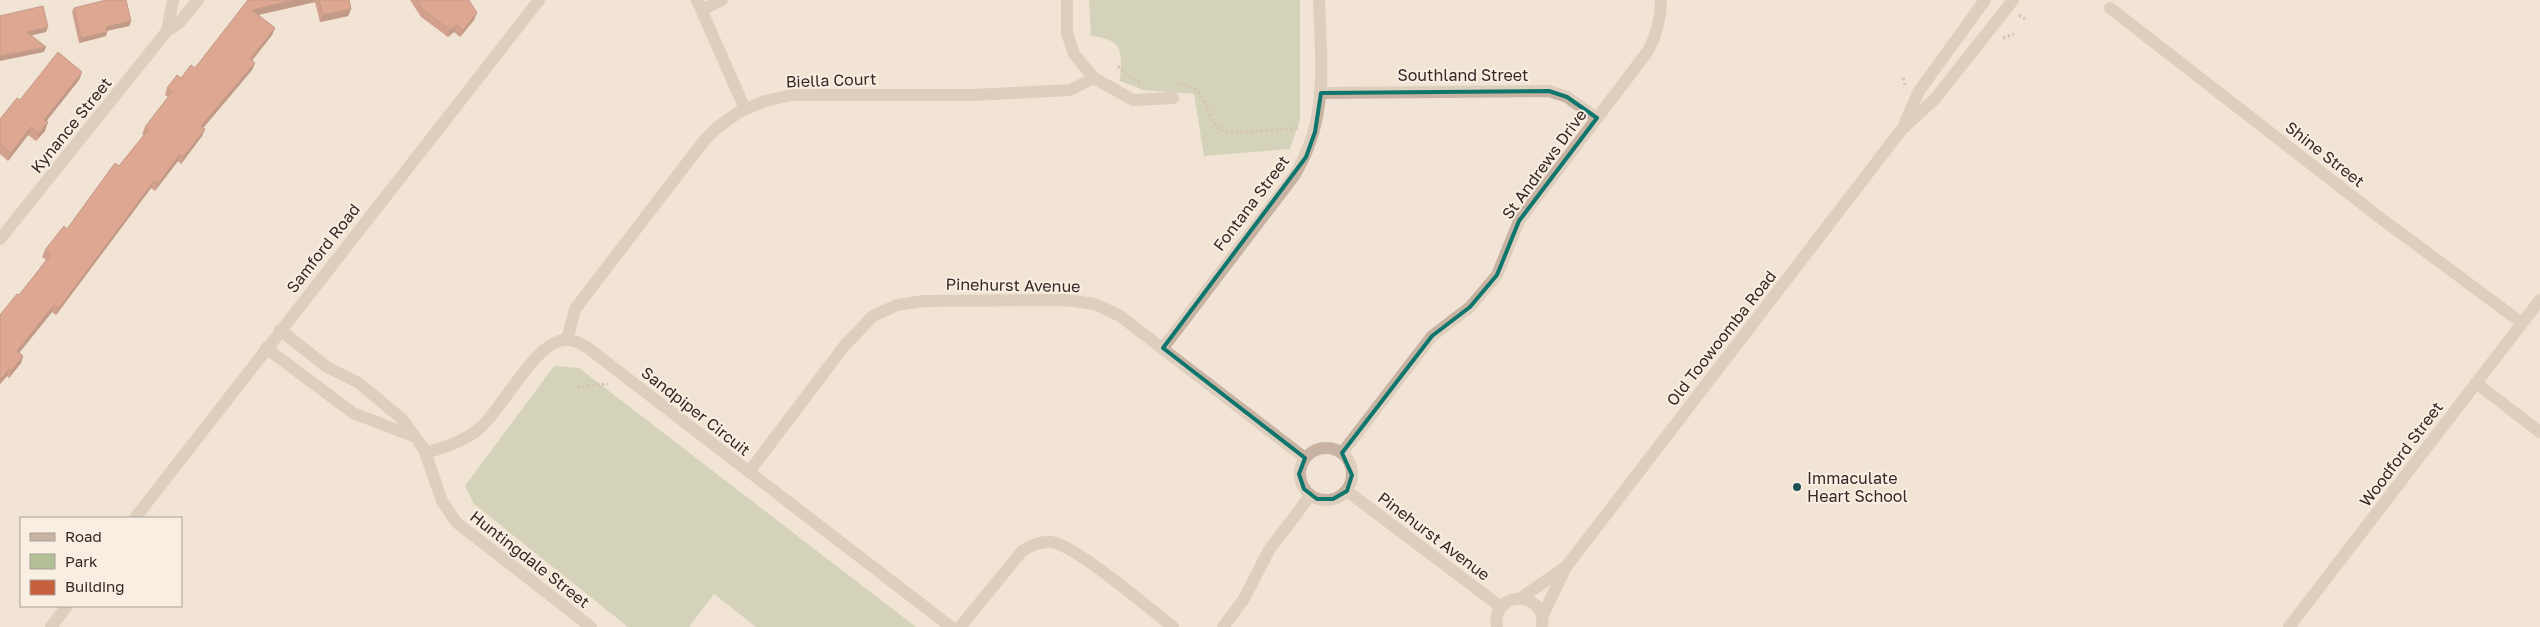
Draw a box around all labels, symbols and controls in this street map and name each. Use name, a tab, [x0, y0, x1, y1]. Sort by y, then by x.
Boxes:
street label: Southland Street	[1398, 65, 1528, 85]
street label: Biella Court	[785, 68, 877, 92]
street label: Kynance Street	[26, 73, 116, 177]
street label: St Andrews Drive	[1497, 105, 1591, 223]
street label: Shine Street	[2281, 117, 2369, 191]
street label: Fontana Street	[1209, 151, 1293, 255]
street label: Samford Road	[282, 199, 364, 297]
street label: Old Toowoomba Road	[1662, 266, 1780, 410]
street label: Pinehurst Avenue	[945, 274, 1081, 296]
street label: Sandpiper Circuit	[638, 362, 754, 460]
street label: Woodford Street	[2355, 398, 2447, 510]
place label: Immaculate Heart School	[1807, 468, 1908, 506]
marker: Immaculate Heart School	[1791, 481, 1803, 493]
street label: Pinehurst Avenue	[1374, 487, 1494, 585]
street label: Huntingdale Street	[466, 506, 594, 612]
legend	[20, 517, 182, 607]
text: Road	[65, 527, 102, 545]
text: Park	[65, 552, 98, 570]
text: Building	[65, 577, 125, 595]

